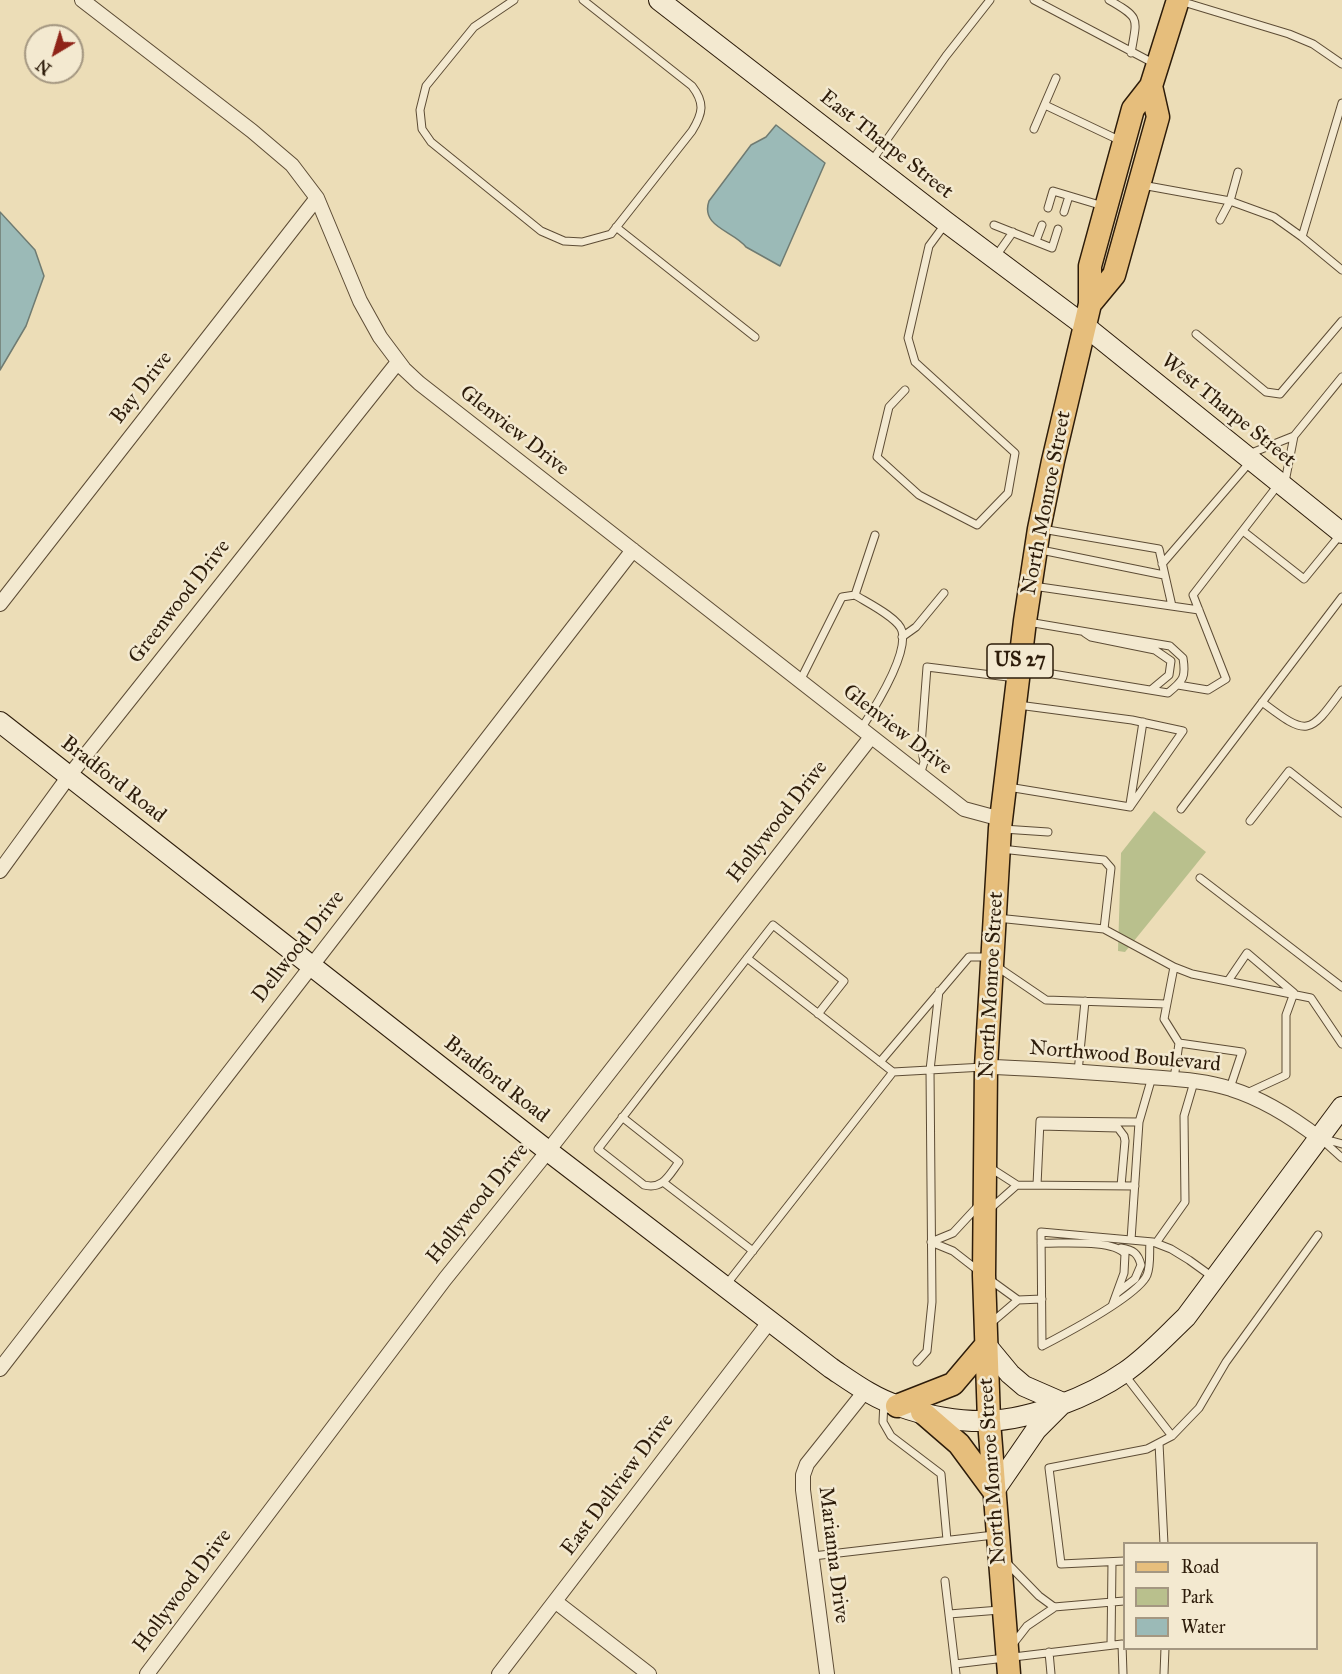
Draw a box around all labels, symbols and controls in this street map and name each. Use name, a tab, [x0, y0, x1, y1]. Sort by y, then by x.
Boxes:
north arrow	[24, 24, 84, 84]
text: N	[33, 55, 55, 79]
street label: East Tharpe Street	[814, 85, 958, 205]
street label: Bay Drive	[106, 347, 178, 429]
street label: West Tharpe Street	[1155, 349, 1301, 473]
street label: Glenview Drive	[454, 380, 574, 482]
street label: North Monroe Street	[1017, 409, 1077, 597]
street label: Greenwood Drive	[124, 535, 236, 669]
road number: US 27	[987, 644, 1053, 678]
street label: Glenview Drive	[837, 679, 957, 781]
street label: Bradford Road	[55, 731, 171, 829]
street label: Hollywood Drive	[722, 756, 834, 888]
street label: Dellwood Drive	[247, 886, 351, 1008]
street label: North Monroe Street	[975, 891, 1009, 1079]
street label: Bradford Road	[438, 1031, 554, 1129]
street label: Northwood Boulevard	[1028, 1036, 1222, 1078]
street label: Hollywood Drive	[422, 1139, 534, 1269]
street label: North Monroe Street	[974, 1377, 1012, 1565]
street label: East Dellview Drive	[556, 1409, 680, 1561]
street label: Marianna Drive	[812, 1485, 854, 1625]
street label: Hollywood Drive	[128, 1524, 238, 1658]
legend	[1123, 1542, 1318, 1650]
text: Road	[1181, 1556, 1219, 1578]
text: Park	[1181, 1586, 1214, 1608]
text: Water	[1181, 1616, 1225, 1638]

